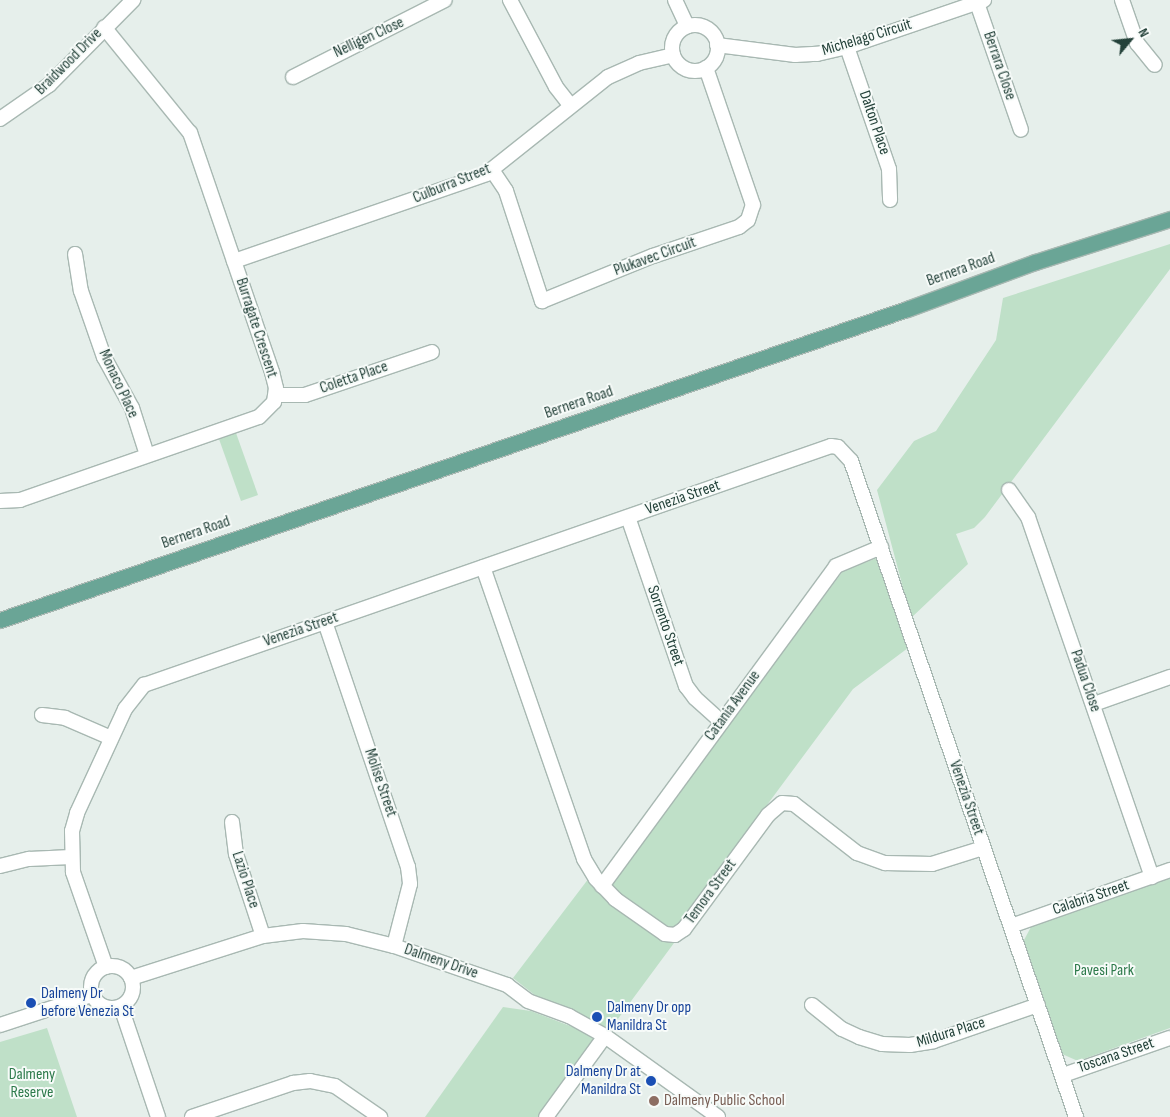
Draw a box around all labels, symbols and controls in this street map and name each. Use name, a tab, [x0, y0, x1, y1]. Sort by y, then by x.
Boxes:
street label: Nelligen Close	[331, 13, 407, 63]
street label: Michelago Circuit	[820, 15, 914, 61]
north arrow	[1105, 15, 1155, 65]
street label: Braidwood Drive	[32, 25, 106, 99]
text: N	[1134, 25, 1153, 40]
street label: Berrara Close	[978, 29, 1020, 103]
street label: Dalton Place	[854, 89, 894, 157]
street label: Culburra Street	[410, 160, 494, 208]
street label: Plukavec Circuit	[611, 233, 699, 281]
street label: Bernera Road	[924, 249, 998, 291]
street label: Burragate Crescent	[231, 276, 281, 380]
street label: Monaco Place	[94, 347, 142, 421]
street label: Coletta Place	[317, 357, 391, 399]
street label: Bernera Road	[542, 382, 616, 424]
street label: Venezia Street	[643, 476, 723, 520]
street label: Bernera Road	[159, 512, 233, 554]
street label: Sorrento Street	[642, 583, 688, 669]
street label: Venezia Street	[261, 608, 341, 652]
street label: Padua Close	[1065, 647, 1105, 715]
street label: Catania Avenue	[701, 667, 765, 745]
street label: Molise Street	[359, 746, 401, 820]
street label: Venezia Street	[944, 758, 988, 838]
street label: Lazio Place	[227, 849, 263, 911]
street label: Temora Street	[681, 856, 741, 928]
street label: Calabria Street	[1050, 876, 1132, 920]
street label: Dalmeny Drive	[401, 940, 481, 984]
park label: Pavesi Park	[1074, 961, 1134, 981]
place label: Dalmeny Dr before Venezia St	[41, 984, 134, 1022]
marker: Dalmeny Dr before Venezia St	[25, 997, 37, 1009]
place label: Dalmeny Dr opp Manildra St	[607, 998, 691, 1036]
marker: Dalmeny Dr opp Manildra St	[591, 1011, 603, 1023]
street label: Mildura Place	[914, 1014, 988, 1052]
street label: Toscana Street	[1075, 1034, 1157, 1078]
place label: Dalmeny Dr at Manildra St	[566, 1062, 641, 1100]
park label: Dalmeny Reserve	[9, 1065, 55, 1103]
marker: Dalmeny Dr at Manildra St	[645, 1075, 657, 1087]
place label: Dalmeny Public School	[664, 1091, 785, 1111]
marker: Dalmeny Public School	[648, 1095, 660, 1107]

